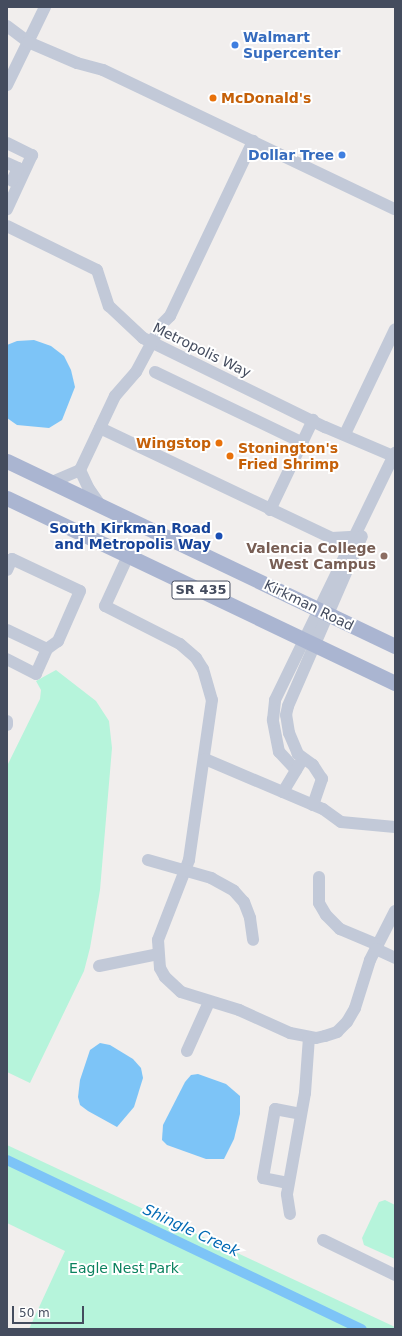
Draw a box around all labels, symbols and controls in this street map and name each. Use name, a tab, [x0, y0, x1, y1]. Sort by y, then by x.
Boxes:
place label: Walmart Supercenter	[243, 29, 340, 62]
marker: Walmart Supercenter	[230, 40, 240, 50]
place label: McDonald's	[221, 90, 311, 106]
marker: McDonald's	[208, 93, 218, 103]
place label: Dollar Tree	[248, 147, 334, 163]
marker: Dollar Tree	[337, 150, 347, 160]
street label: Metropolis Way	[150, 319, 254, 381]
place label: Wingstop	[136, 435, 211, 451]
marker: Wingstop	[214, 438, 224, 448]
place label: Stonington's Fried Shrimp	[238, 440, 339, 472]
marker: Stonington's Fried Shrimp	[225, 451, 235, 461]
place label: South Kirkman Road and Metropolis Way	[49, 520, 211, 552]
marker: South Kirkman Road and Metropolis Way	[214, 531, 224, 541]
place label: Valencia College West Campus	[246, 540, 376, 572]
marker: Valencia College West Campus	[379, 551, 389, 561]
street label: Kirkman Road	[261, 576, 357, 634]
road number: SR 435	[171, 579, 231, 601]
water label: Shingle Creek	[140, 1201, 242, 1261]
park label: Eagle Nest Park	[69, 1260, 179, 1276]
scale bar	[14, 1298, 86, 1324]
text: 50 m	[19, 1306, 50, 1320]

